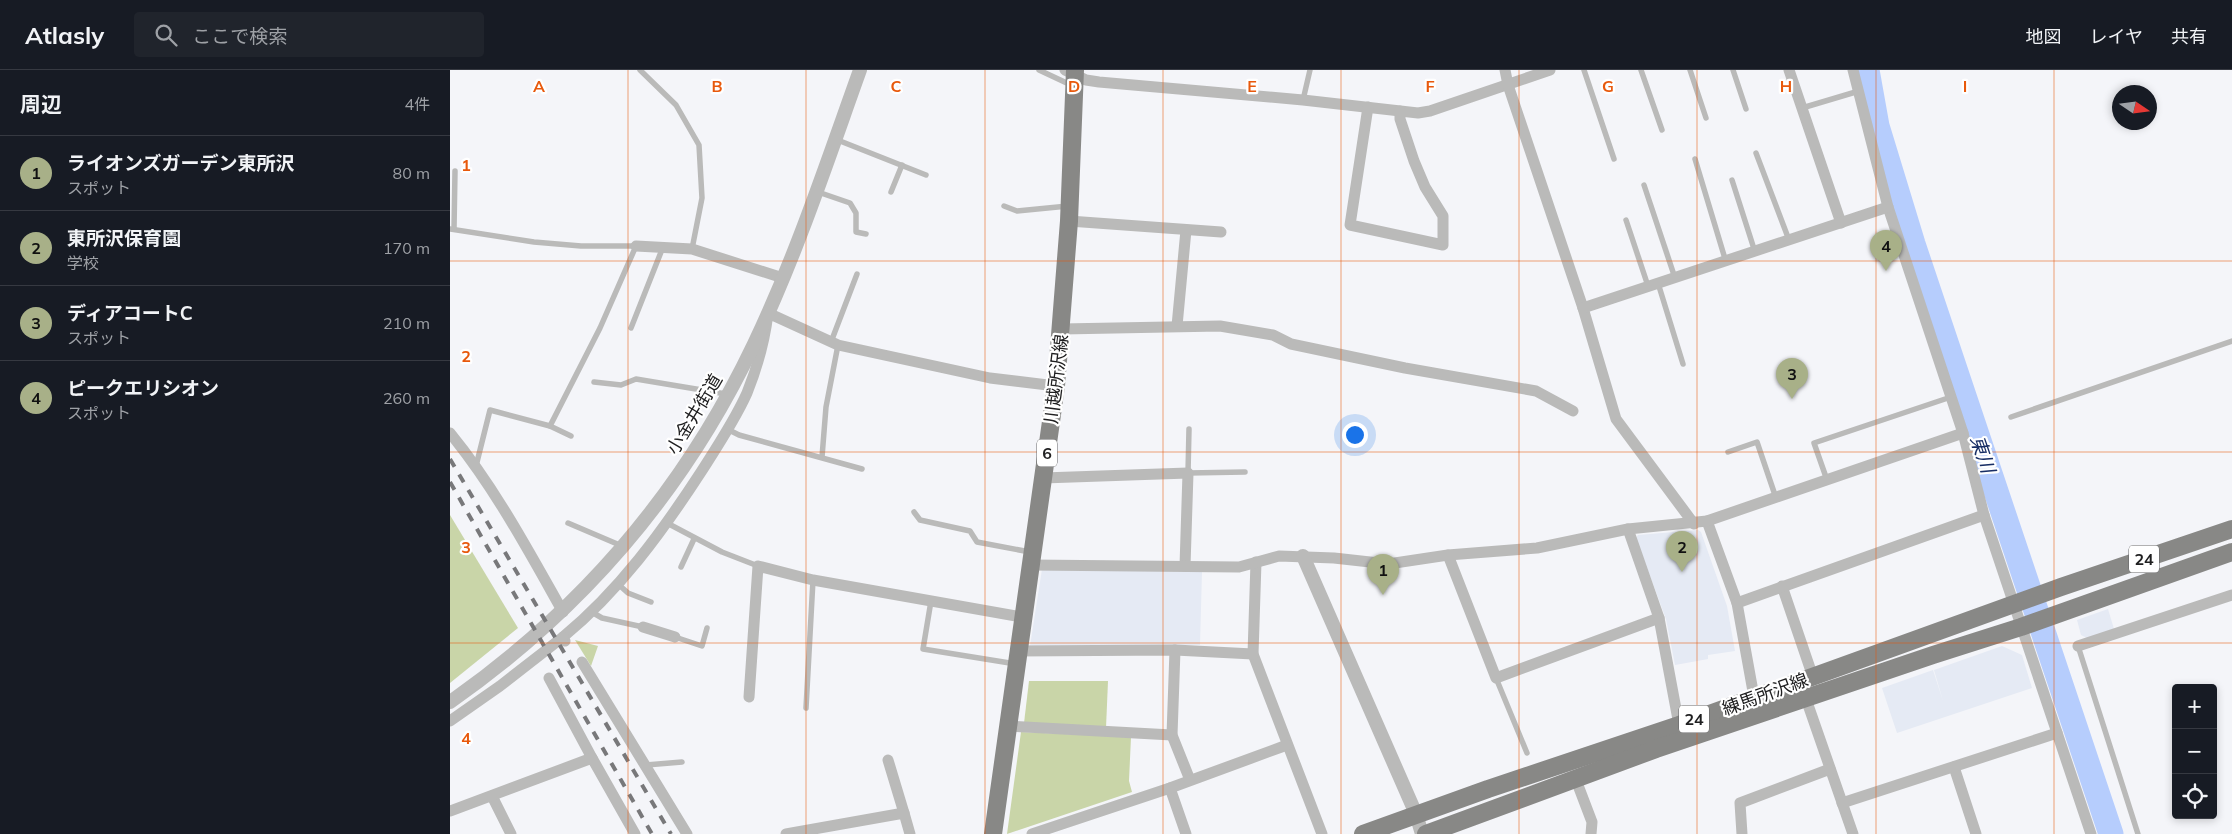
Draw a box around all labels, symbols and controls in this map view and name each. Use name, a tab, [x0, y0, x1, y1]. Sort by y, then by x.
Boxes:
search box	[134, 12, 484, 57]
text: Atlasly	[25, 20, 104, 50]
icon: search	[152, 21, 180, 49]
text: ここで検索	[192, 24, 287, 48]
text: 地図	[2026, 25, 2062, 48]
text: レイヤ	[2090, 25, 2143, 48]
text: 共有	[2171, 25, 2207, 48]
text: A	[533, 76, 545, 96]
text: B	[711, 76, 723, 96]
text: C	[891, 76, 902, 96]
text: D	[1068, 76, 1080, 96]
text: E	[1247, 76, 1257, 96]
text: F	[1425, 76, 1435, 96]
text: G	[1602, 76, 1614, 96]
text: H	[1780, 76, 1792, 96]
text: I	[1963, 76, 1967, 96]
north arrow	[2112, 85, 2157, 130]
text: 周辺	[20, 91, 62, 117]
text: 4件	[404, 94, 430, 114]
text: ライオンズガーデン東所沢	[67, 151, 295, 175]
text: 1	[461, 155, 471, 175]
text: 1	[31, 163, 41, 183]
text: 80 m	[393, 163, 430, 183]
text: スポット	[67, 178, 131, 198]
text: 東所沢保育園	[67, 226, 181, 250]
pin: 4	[1870, 230, 1902, 271]
text: 2	[31, 238, 41, 258]
text: 170 m	[383, 238, 430, 258]
text: 学校	[67, 253, 99, 273]
text: ディアコートC	[67, 301, 193, 325]
text: 3	[31, 313, 41, 333]
text: 210 m	[383, 313, 430, 333]
text: スポット	[67, 328, 131, 348]
street label: 川越所沢線	[1039, 333, 1073, 425]
text: 2	[461, 346, 471, 366]
pin: 3	[1776, 358, 1808, 399]
street label: 小金井街道	[661, 370, 727, 458]
text: ピークエリシオン	[67, 376, 219, 400]
text: 4	[31, 388, 41, 408]
text: 260 m	[383, 388, 430, 408]
text: スポット	[67, 403, 131, 423]
your location	[1342, 422, 1368, 448]
water label: 東川	[1965, 432, 2001, 478]
road number: 6	[1037, 439, 1057, 466]
pin: 2	[1666, 531, 1698, 572]
text: 3	[461, 537, 471, 557]
road number: 24	[2129, 546, 2159, 572]
pin: 1	[1367, 554, 1399, 595]
street label: 練馬所沢線	[1719, 668, 1811, 720]
map controls	[2172, 684, 2217, 819]
button: +	[2172, 684, 2217, 729]
road number: 24	[1679, 706, 1709, 732]
text: 4	[461, 728, 471, 748]
button: −	[2172, 729, 2217, 774]
button: locate	[2172, 774, 2217, 819]

